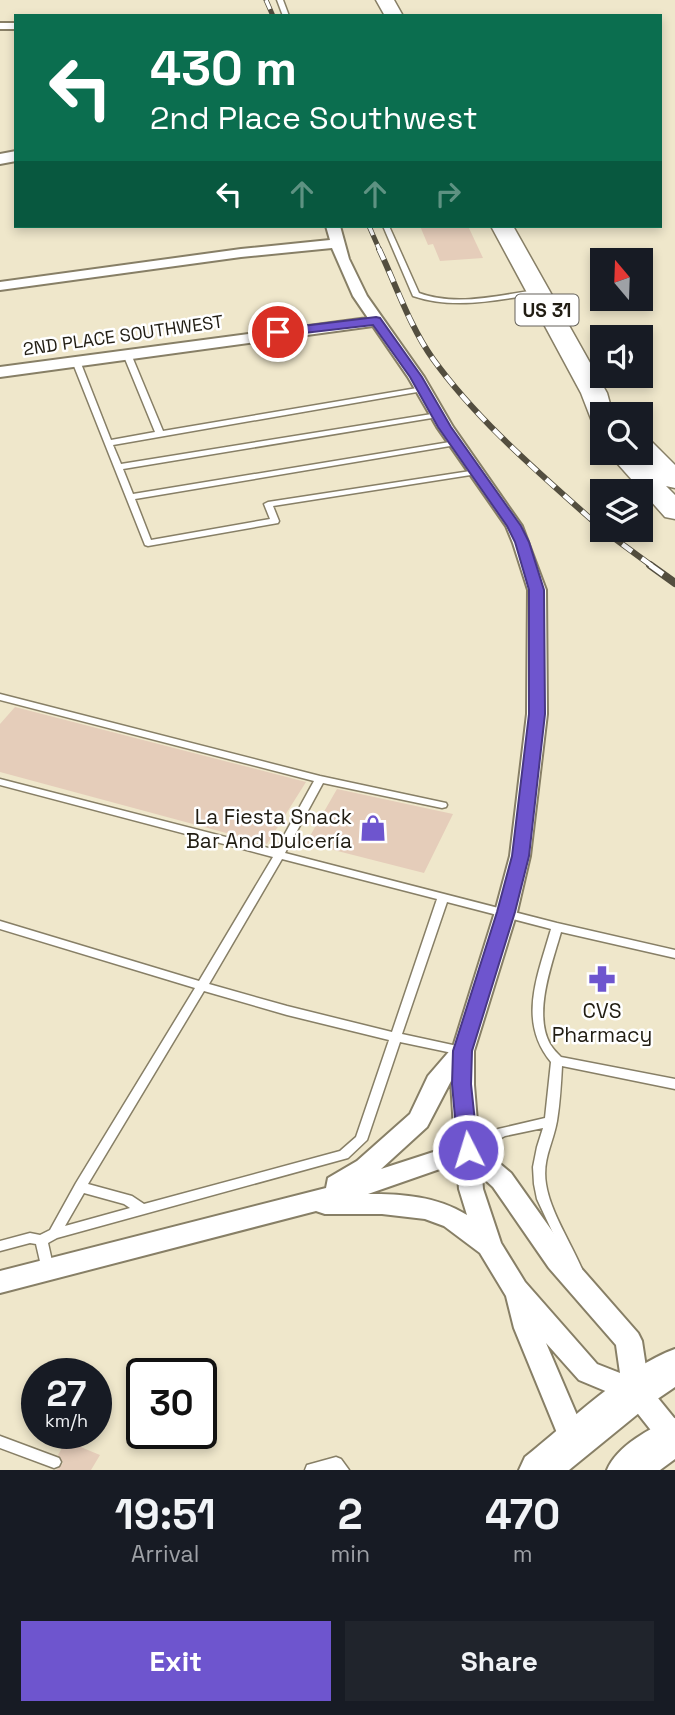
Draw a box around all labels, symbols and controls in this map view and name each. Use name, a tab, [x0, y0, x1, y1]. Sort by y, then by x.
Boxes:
text: 430 m	[150, 37, 297, 99]
icon: left	[35, 42, 126, 133]
text: 2nd Place Southwest	[150, 98, 478, 138]
icon: left	[210, 175, 248, 213]
icon: ahead	[283, 175, 321, 213]
icon: ahead	[356, 175, 394, 213]
icon: right	[429, 175, 467, 213]
north arrow	[590, 248, 653, 312]
map controls	[590, 248, 653, 542]
road number: US 31	[516, 294, 578, 326]
pin	[248, 302, 308, 362]
street label: 2ND PLACE SOUTHWEST	[21, 310, 225, 360]
icon: arrive	[259, 313, 297, 351]
button: sound	[590, 325, 653, 388]
button: search	[590, 402, 653, 465]
button: layers	[590, 479, 653, 542]
place label: La Fiesta Snack Bar And Dulcería	[186, 803, 352, 854]
shop icon: La Fiesta Snack Bar And Dulcería	[358, 813, 388, 843]
pharmacy icon: CVS Pharmacy	[587, 964, 617, 994]
place label: CVS Pharmacy	[552, 997, 652, 1048]
position arrow	[431, 1113, 505, 1187]
speed limit sign: 30	[126, 1358, 217, 1449]
text: 27	[47, 1372, 86, 1416]
text: km/h	[45, 1409, 88, 1432]
text: 19:51	[115, 1488, 216, 1541]
text: 2	[338, 1488, 363, 1541]
text: 470	[485, 1488, 560, 1541]
text: Arrival	[131, 1539, 199, 1569]
text: min	[331, 1539, 370, 1569]
text: m	[513, 1539, 532, 1569]
button: Exit	[21, 1621, 331, 1701]
button: Share	[345, 1621, 654, 1701]

